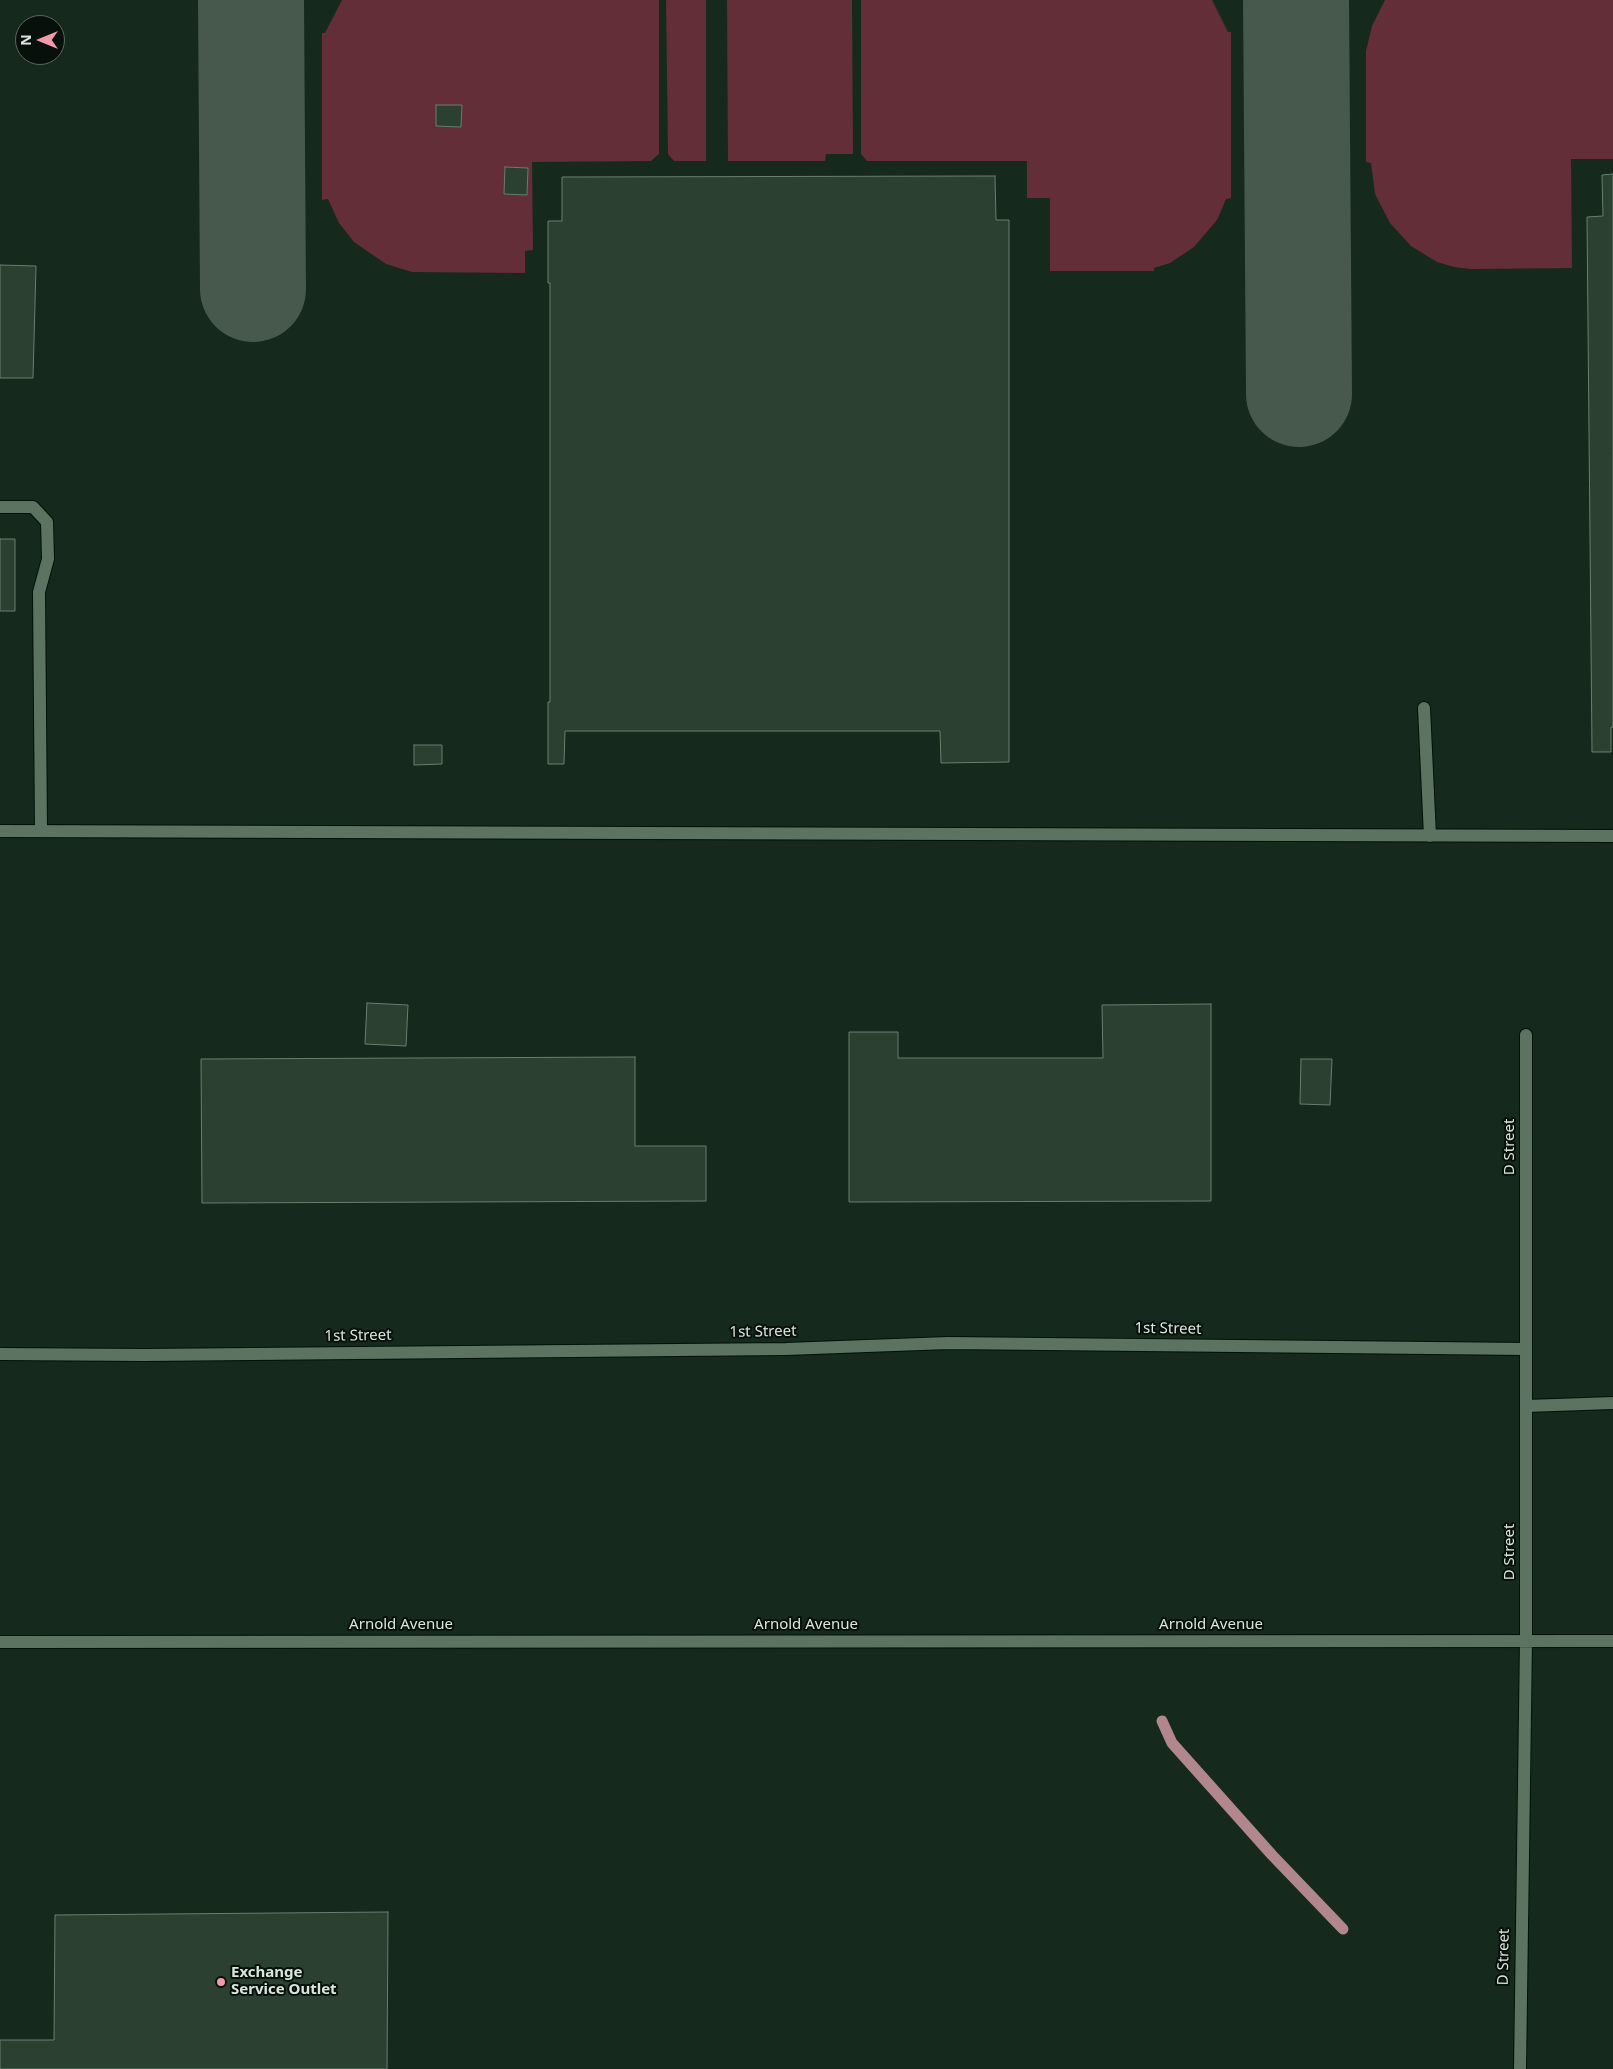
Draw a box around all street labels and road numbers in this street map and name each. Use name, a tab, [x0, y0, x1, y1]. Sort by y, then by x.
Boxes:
street label: D Street	[1501, 1119, 1519, 1175]
street label: 1st Street	[1134, 1319, 1202, 1339]
street label: 1st Street	[729, 1322, 797, 1342]
street label: 1st Street	[324, 1326, 392, 1346]
street label: D Street	[1501, 1524, 1519, 1580]
street label: Arnold Avenue	[349, 1616, 453, 1634]
street label: Arnold Avenue	[754, 1616, 858, 1634]
street label: Arnold Avenue	[1159, 1616, 1263, 1634]
street label: D Street	[1495, 1928, 1513, 1986]

